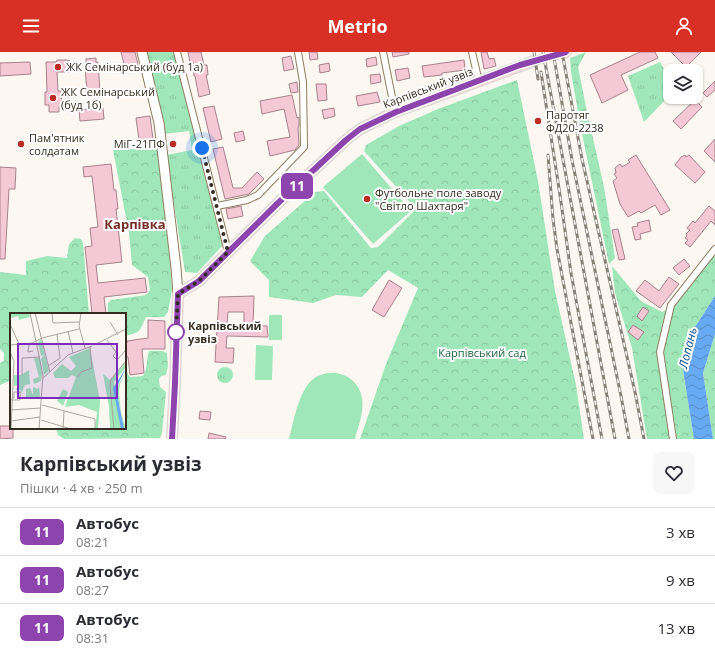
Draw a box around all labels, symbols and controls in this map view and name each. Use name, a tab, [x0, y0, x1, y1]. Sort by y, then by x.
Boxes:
text: Metrio	[327, 14, 388, 38]
icon: menu	[20, 15, 42, 37]
icon: person	[673, 15, 695, 37]
place label: ЖК Семінарський (буд 1а)	[66, 59, 203, 74]
marker: ЖК Семінарський (буд 1а)	[53, 62, 63, 72]
street label: Карпівський узвіз	[381, 64, 475, 112]
map controls	[663, 64, 703, 104]
button: layers	[663, 64, 703, 104]
place label: ЖК Семінарський (буд 1б)	[61, 84, 155, 112]
marker: ЖК Семінарський (буд 1б)	[48, 93, 58, 103]
place label: Паротяг ФД20-2238	[546, 107, 604, 135]
marker: Паротяг ФД20-2238	[533, 116, 543, 126]
place label: Пам'ятник солдатам	[29, 130, 85, 158]
place label: МіГ-21ПФ	[114, 136, 165, 151]
your location	[192, 138, 212, 158]
marker: Пам'ятник солдатам	[16, 139, 26, 149]
marker: МіГ-21ПФ	[168, 139, 178, 149]
line badge: 11	[279, 173, 315, 199]
text: 11	[289, 176, 305, 195]
place label: Футбольне поле заводу "Світло Шахтаря"	[375, 185, 502, 213]
marker: Футбольне поле заводу "Світло Шахтаря"	[362, 194, 372, 204]
district label: Карпівка	[104, 215, 166, 233]
inset map	[10, 313, 126, 429]
place label: Карпівський узвіз	[188, 318, 262, 346]
marker: Карпівський узвіз	[167, 323, 185, 341]
water label: Лопань	[674, 326, 701, 371]
park label: Карпівський сад	[438, 345, 526, 360]
text: Карпівський узвіз	[20, 451, 202, 477]
button: heart	[653, 452, 695, 494]
text: Пішки · 4 хв · 250 m	[20, 479, 142, 497]
text: Автобус	[76, 513, 139, 533]
text: 11	[34, 522, 50, 541]
text: 3 хв	[666, 522, 695, 542]
text: 08:21	[76, 533, 109, 551]
text: Автобус	[76, 561, 139, 581]
text: 11	[34, 570, 50, 589]
text: 9 хв	[666, 570, 695, 590]
text: 08:27	[76, 581, 109, 599]
text: Автобус	[76, 609, 139, 629]
text: 11	[34, 618, 50, 637]
text: 13 хв	[657, 618, 695, 638]
text: 08:31	[76, 629, 109, 647]

